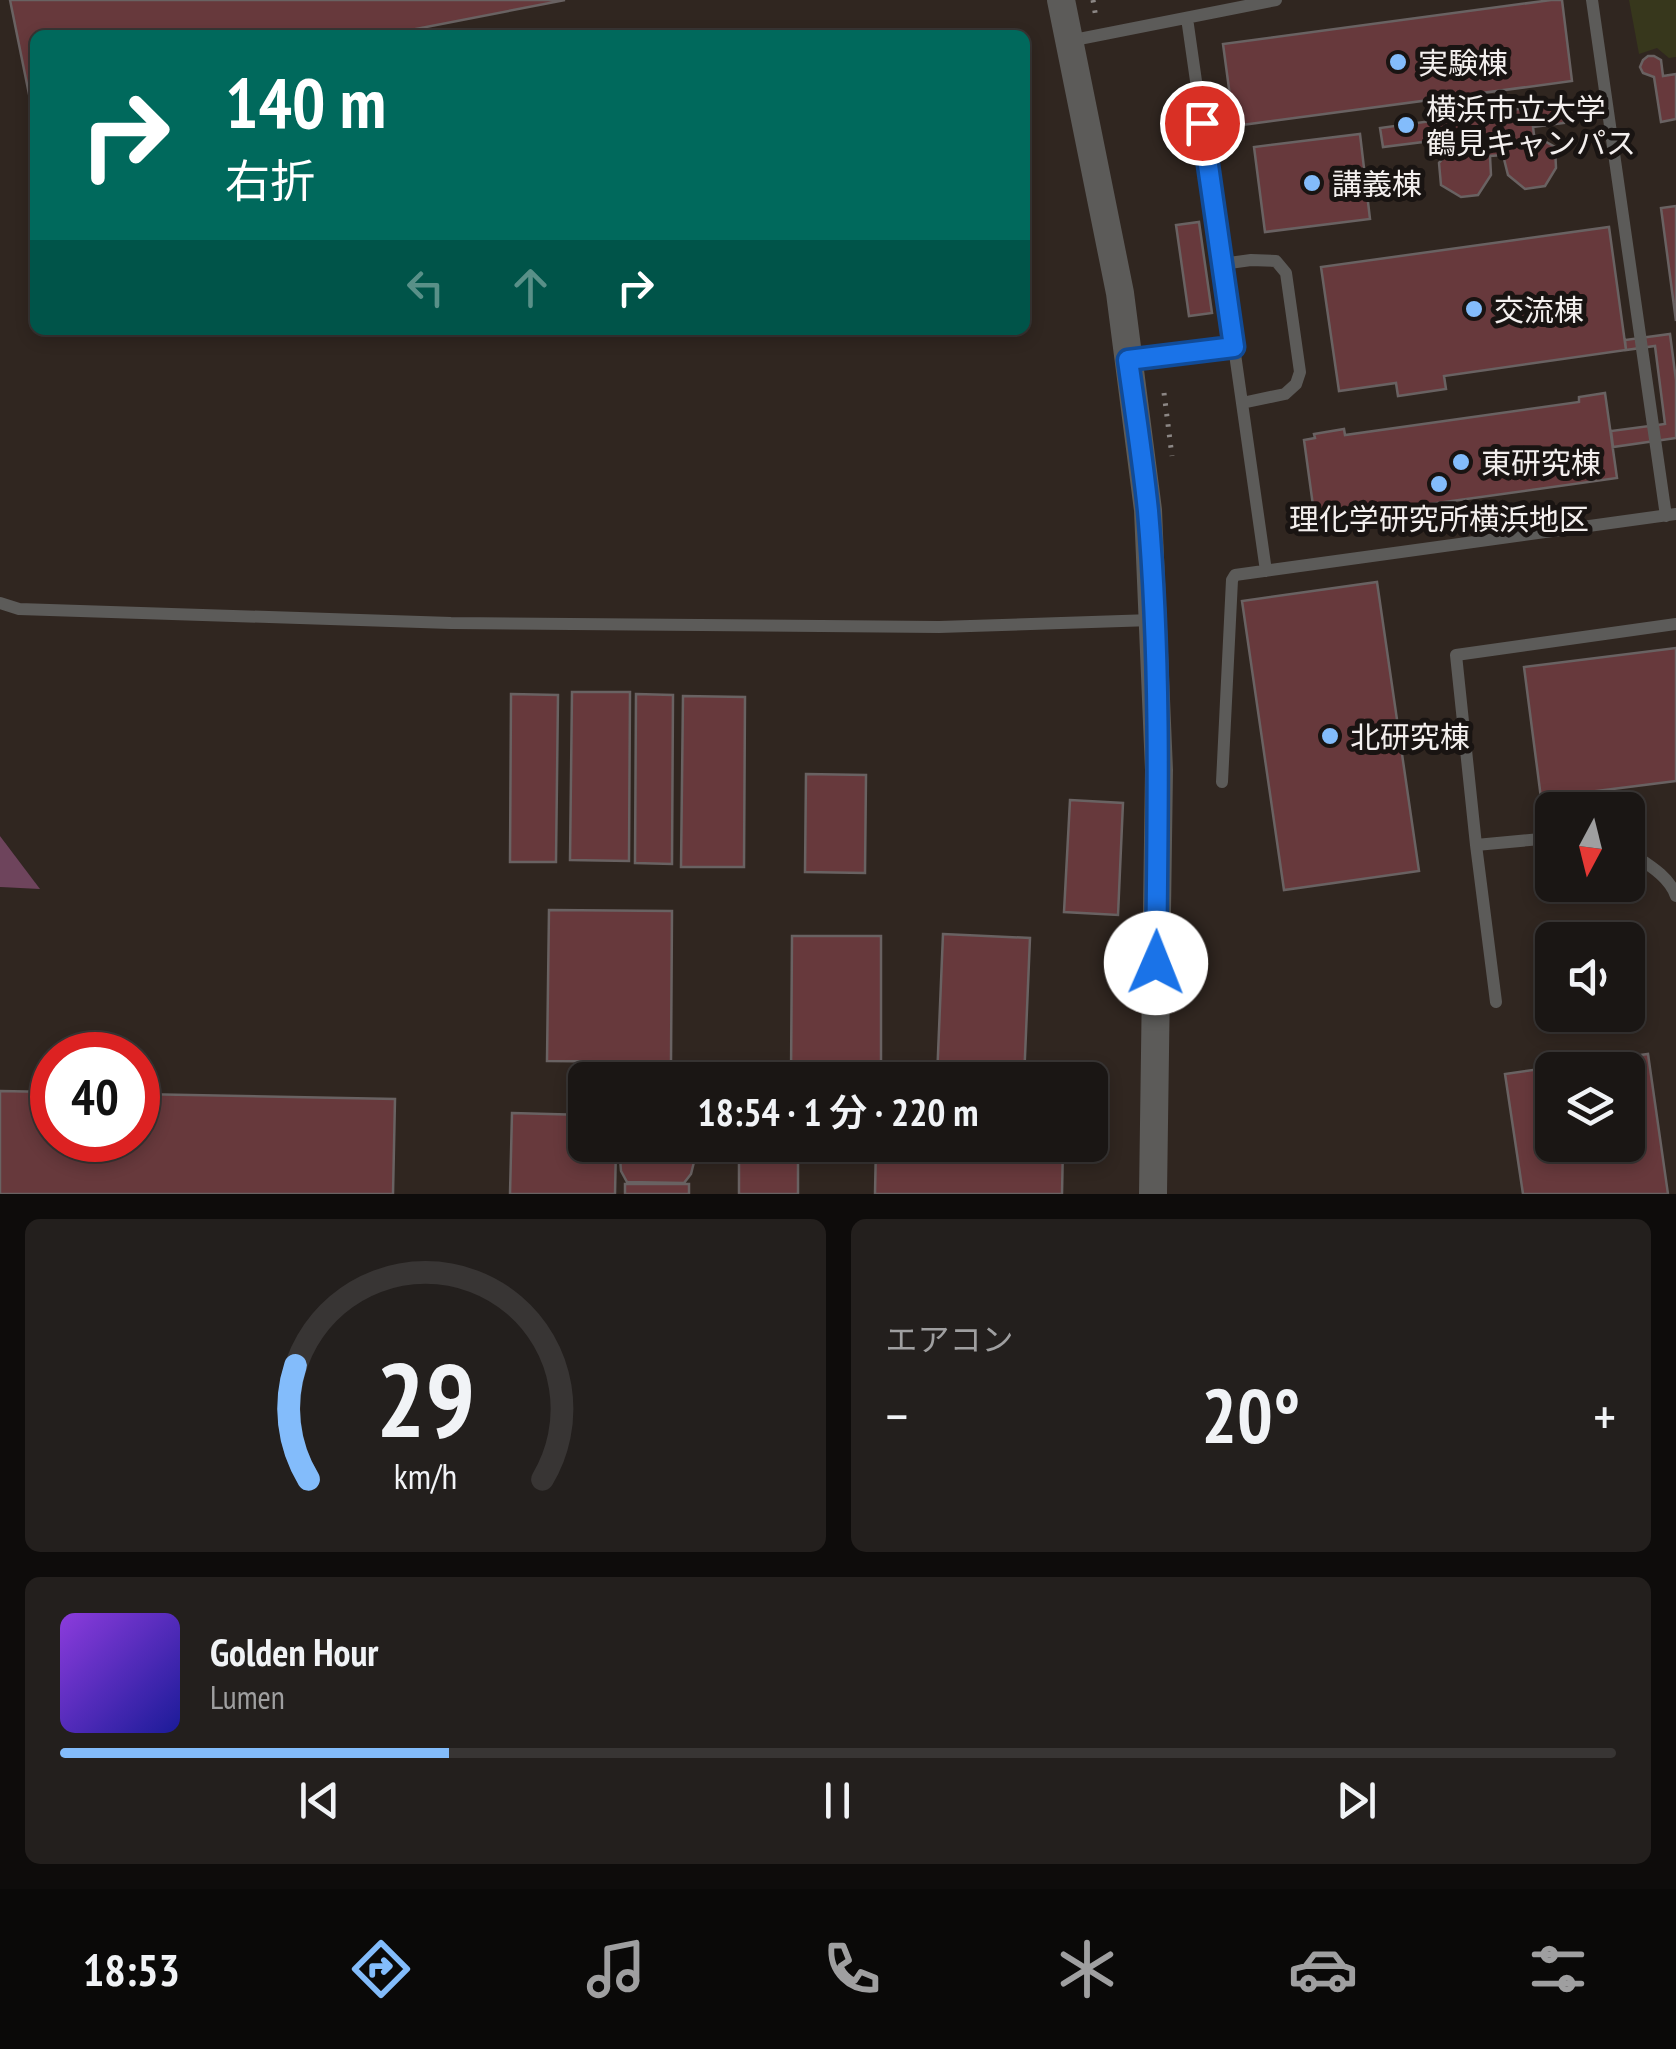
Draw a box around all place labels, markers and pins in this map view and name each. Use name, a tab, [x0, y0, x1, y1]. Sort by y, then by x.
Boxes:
place label: 実験棟	[1418, 43, 1508, 82]
marker: 実験棟	[1387, 51, 1409, 73]
pin	[1160, 81, 1245, 166]
place label: 横浜市立大学 鶴見キャンパス	[1426, 89, 1636, 162]
marker: 横浜市立大学 鶴見キャンパス	[1395, 114, 1417, 136]
place label: 講義棟	[1332, 164, 1422, 203]
marker: 講義棟	[1301, 172, 1323, 194]
place label: 交流棟	[1494, 290, 1584, 329]
marker: 交流棟	[1463, 298, 1485, 320]
place label: 東研究棟	[1481, 443, 1601, 482]
marker: 東研究棟	[1450, 451, 1472, 473]
marker: 理化学研究所横浜地区	[1428, 473, 1450, 495]
place label: 理化学研究所横浜地区	[1289, 499, 1589, 538]
place label: 北研究棟	[1350, 717, 1470, 756]
marker: 北研究棟	[1319, 725, 1341, 747]

